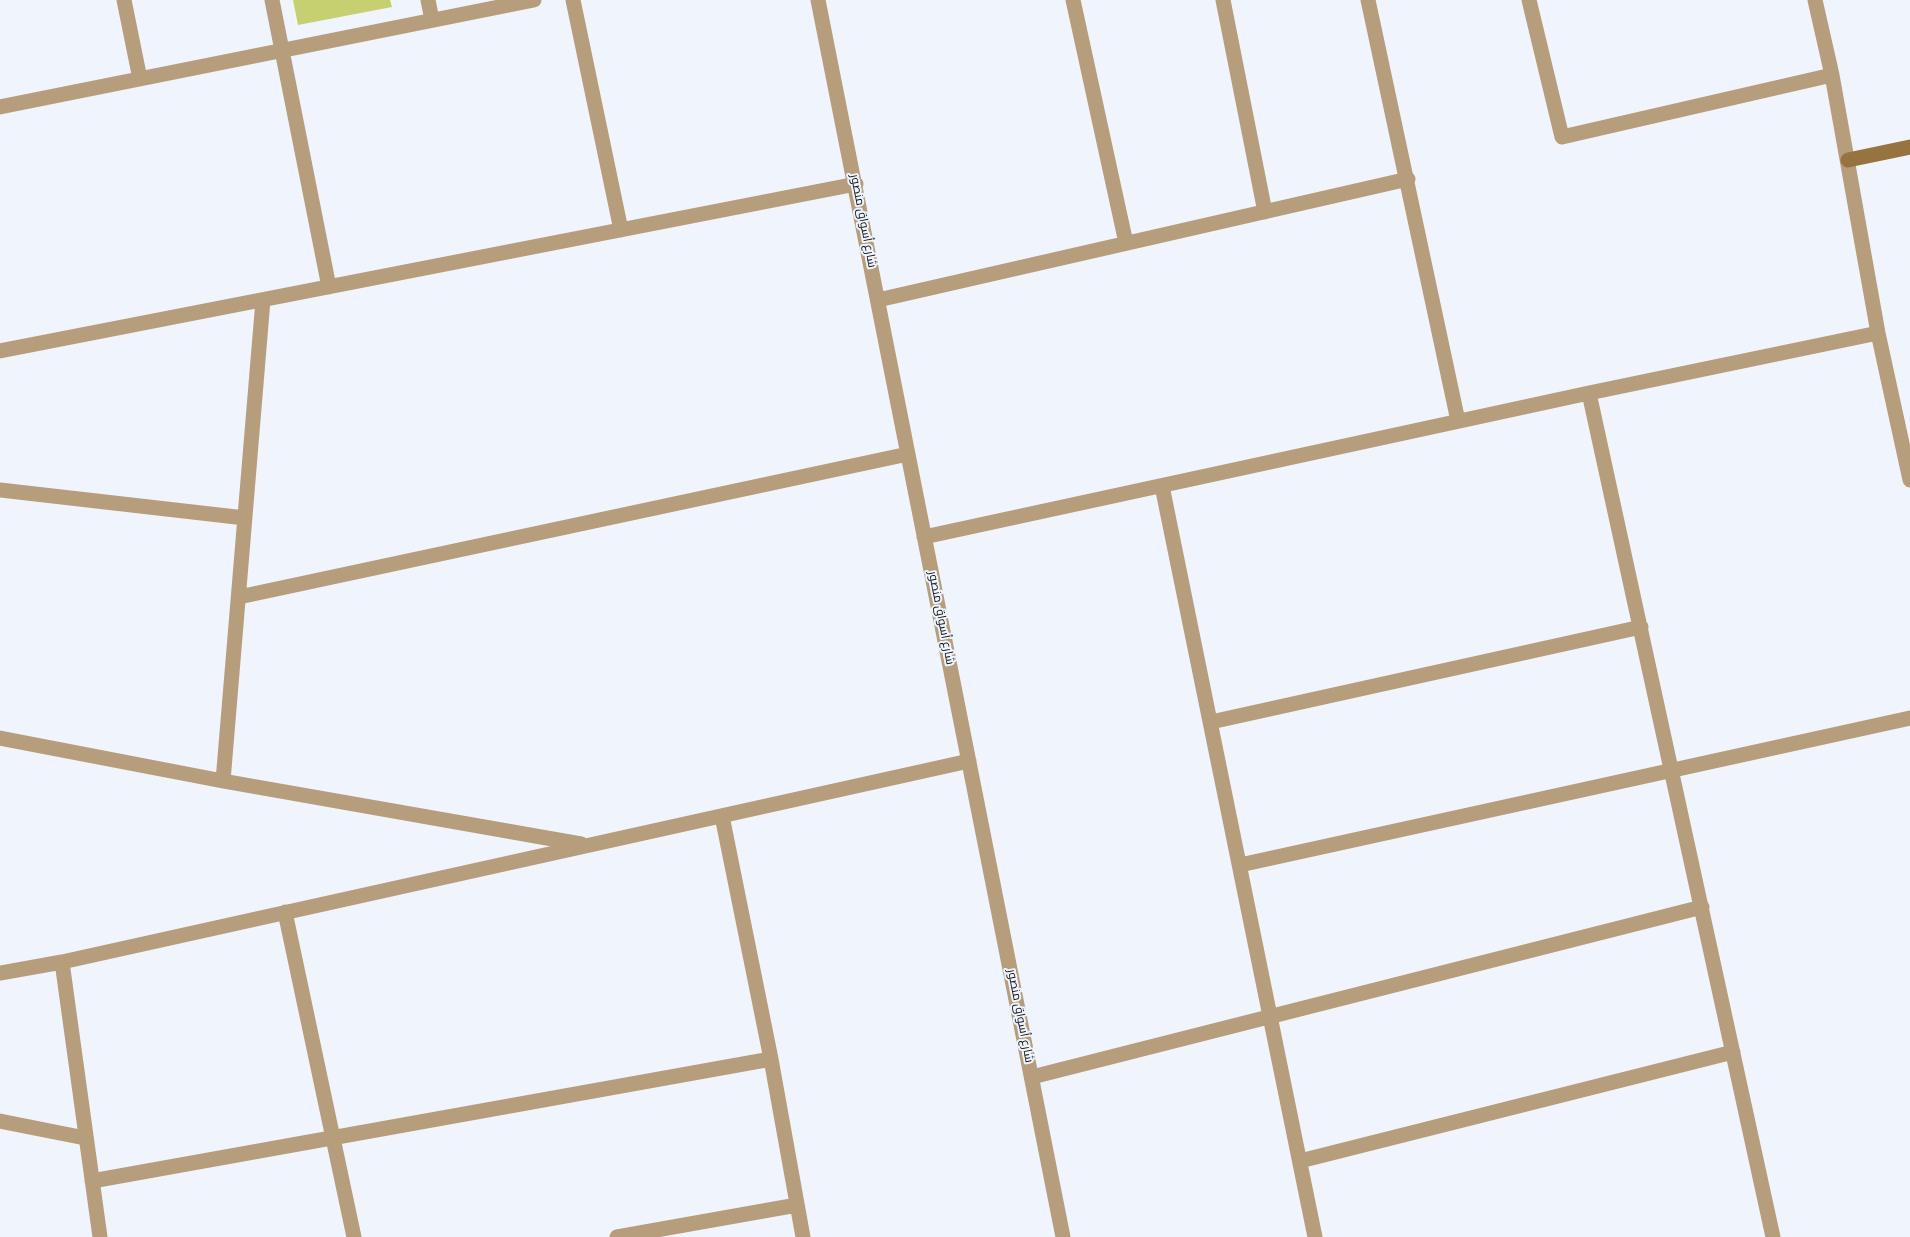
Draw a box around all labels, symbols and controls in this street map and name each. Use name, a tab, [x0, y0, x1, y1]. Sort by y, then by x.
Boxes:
street label: شارع أسواق منصور	[847, 173, 879, 269]
street label: شارع أسواق منصور	[925, 570, 957, 666]
street label: شارع أسواق منصور	[1004, 968, 1036, 1064]

